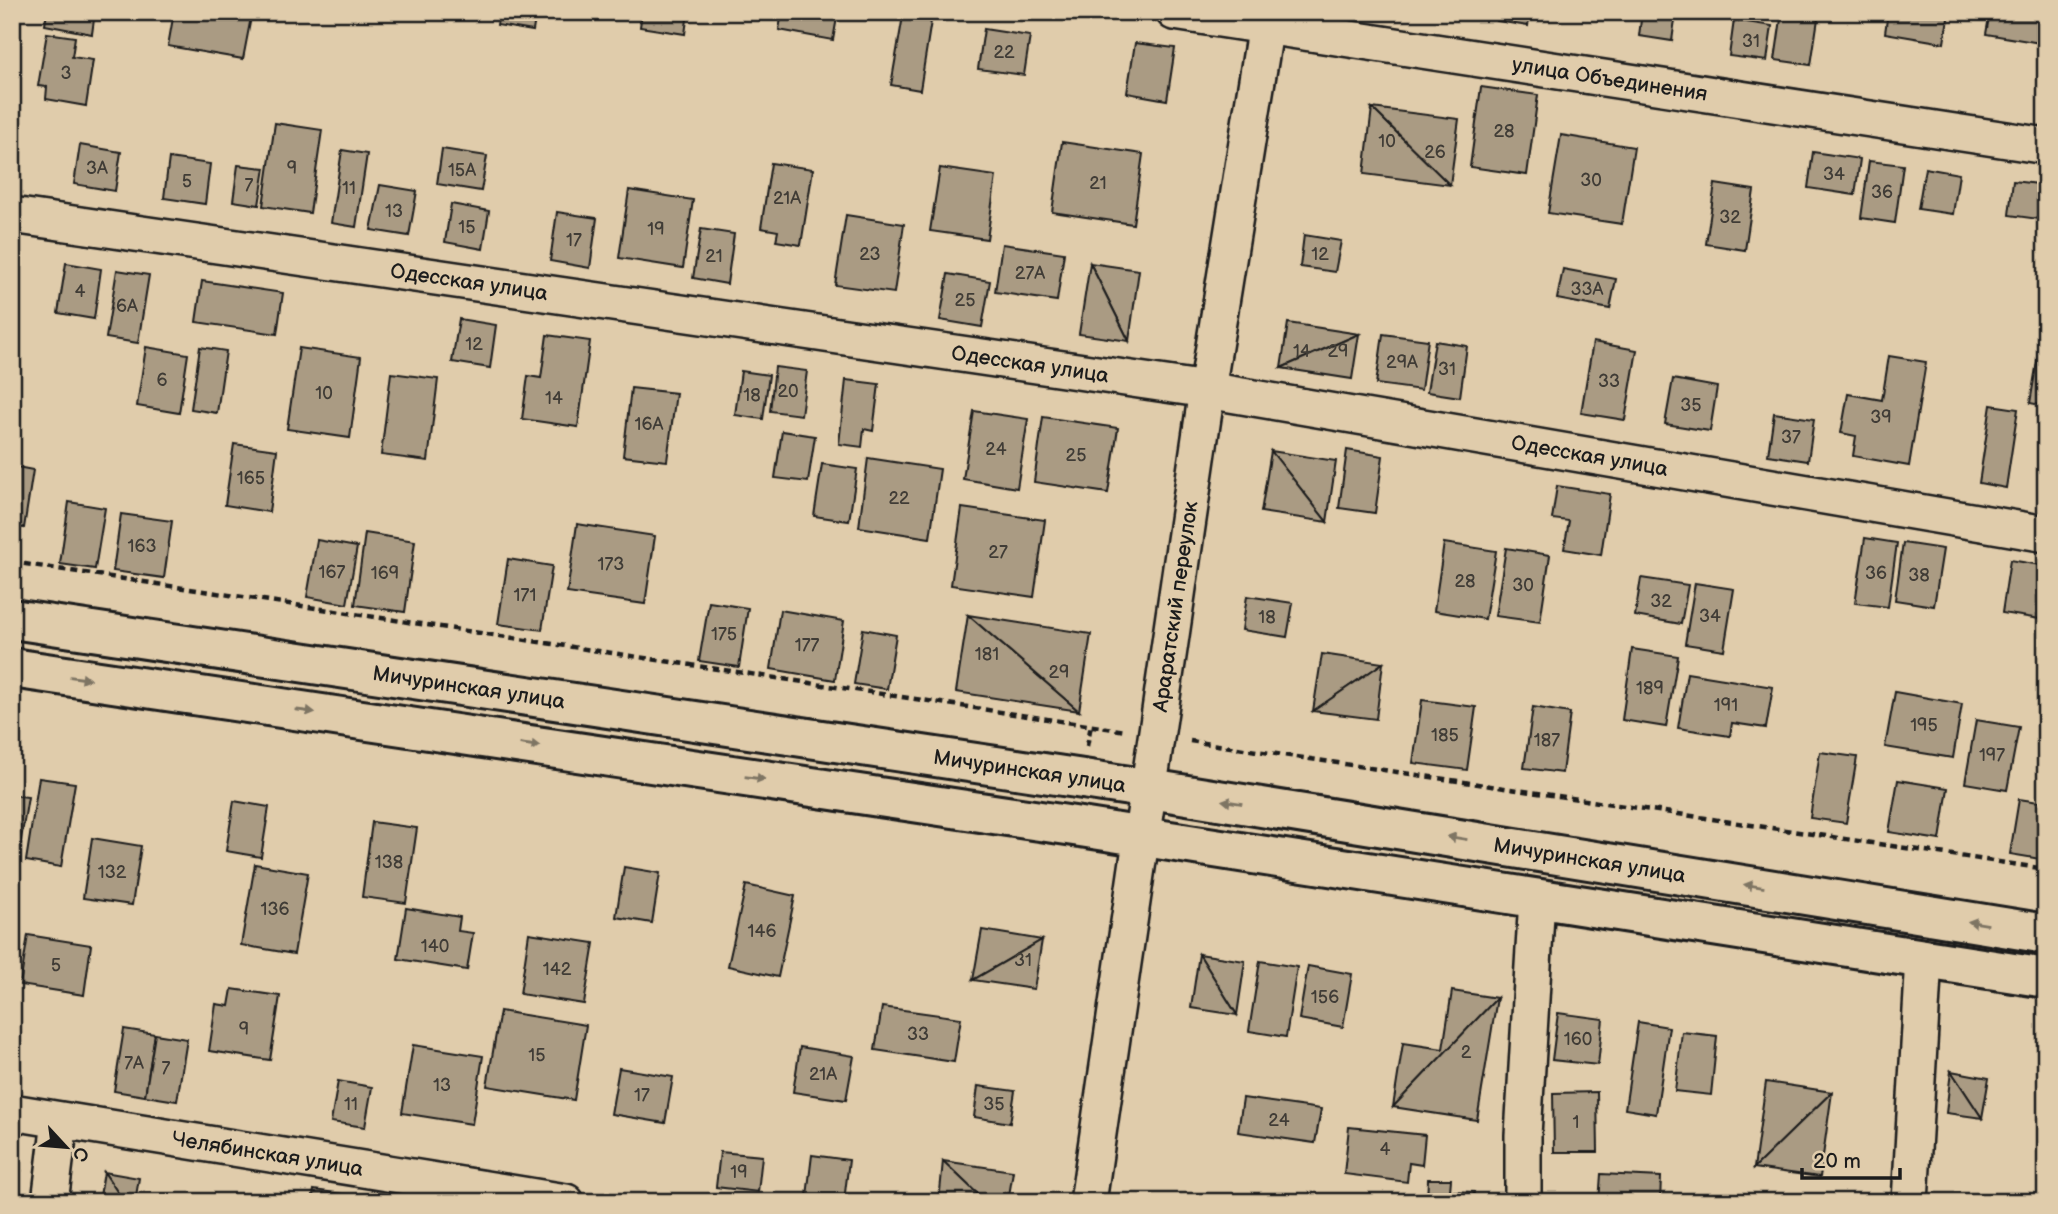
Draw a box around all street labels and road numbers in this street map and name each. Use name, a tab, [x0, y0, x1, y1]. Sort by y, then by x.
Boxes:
street label: улица Объединения	[1510, 52, 1709, 107]
street label: Одесская улица	[389, 259, 550, 306]
street label: Одесская улица	[950, 341, 1111, 389]
street label: Одесская улица	[1509, 430, 1671, 482]
street label: Араратский переулок	[1148, 499, 1204, 714]
street label: Мичуринская улица	[371, 661, 567, 715]
street label: Мичуринская улица	[932, 745, 1128, 798]
street label: Мичуринская улица	[1492, 833, 1688, 889]
street label: Челябинская улица	[170, 1126, 366, 1182]

